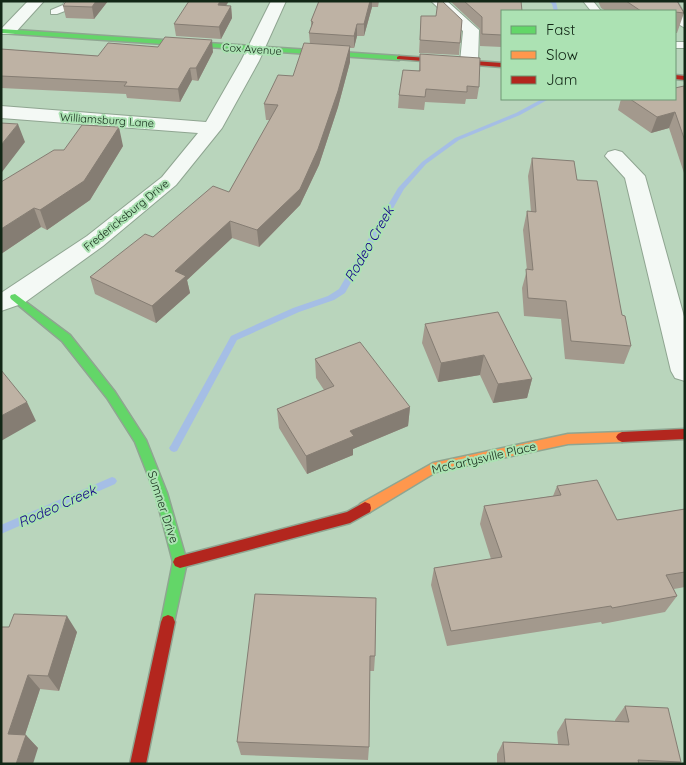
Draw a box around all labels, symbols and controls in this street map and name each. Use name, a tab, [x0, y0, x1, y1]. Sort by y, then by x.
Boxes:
legend	[501, 10, 676, 100]
text: Fast	[546, 20, 575, 39]
street label: Cox Avenue	[222, 40, 282, 58]
text: Slow	[546, 45, 578, 64]
text: Jam	[546, 70, 577, 89]
street label: Williamsburg Lane	[60, 110, 154, 130]
street label: Fredericksburg Drive	[80, 176, 172, 254]
water label: Rodeo Creek	[340, 202, 399, 285]
street label: McCartysville Place	[430, 438, 538, 477]
street label: Sumner Drive	[145, 469, 182, 545]
water label: Rodeo Creek	[15, 480, 100, 531]

